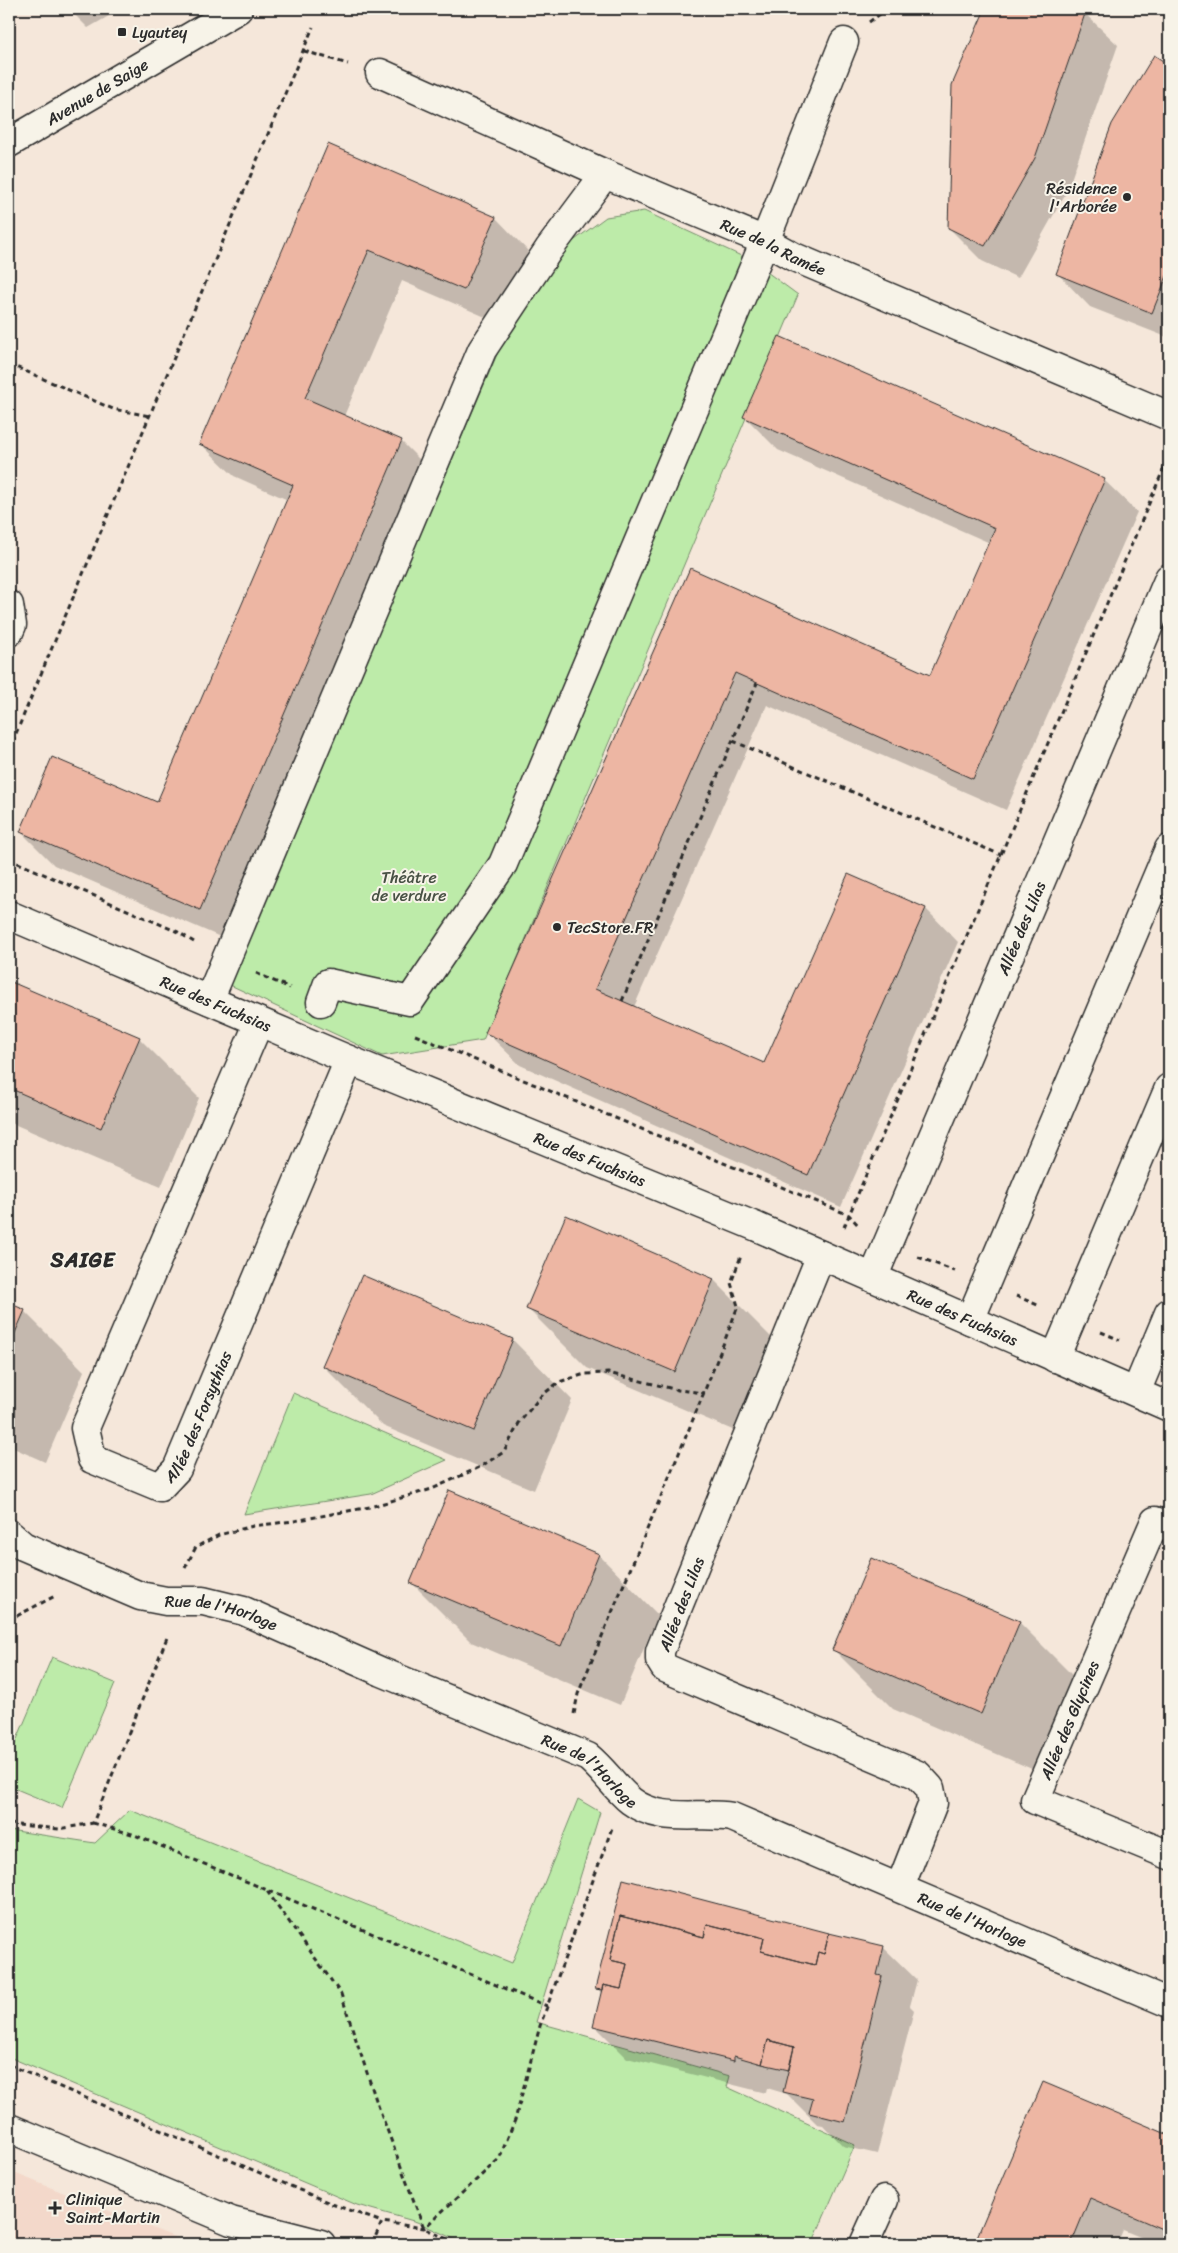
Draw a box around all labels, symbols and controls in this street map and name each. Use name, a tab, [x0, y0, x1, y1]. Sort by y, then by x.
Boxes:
place label: Lyautey	[132, 18, 188, 47]
marker: Lyautey	[116, 26, 128, 38]
street label: Avenue de Saige	[39, 50, 154, 134]
place label: Résidence l'Arborée	[1046, 174, 1117, 221]
marker: Résidence l'Arborée	[1121, 191, 1133, 203]
street label: Rue de la Ramée	[716, 210, 831, 284]
park label: Théâtre de verdure	[372, 863, 446, 910]
street label: Allée des Lilas	[988, 876, 1054, 981]
place label: TecStore.FR	[567, 913, 654, 942]
marker: TecStore.FR	[551, 921, 563, 933]
street label: Rue des Fuchsias	[156, 967, 276, 1040]
street label: Rue des Fuchsias	[529, 1123, 651, 1195]
district label: SAIGE	[49, 1241, 117, 1279]
street label: Rue des Fuchsias	[902, 1280, 1023, 1355]
street label: Allée des Forsythias	[156, 1346, 240, 1491]
street label: Allée des Lilas	[650, 1552, 713, 1657]
street label: Rue de l'Horloge	[165, 1587, 283, 1639]
street label: Allée des Glycines	[1031, 1656, 1108, 1785]
street label: Rue de l'Horloge	[537, 1725, 644, 1817]
street label: Rue de l'Horloge	[913, 1884, 1032, 1956]
place label: Clinique Saint-Martin	[66, 2185, 160, 2232]
marker: Clinique Saint-Martin	[48, 2201, 62, 2215]

